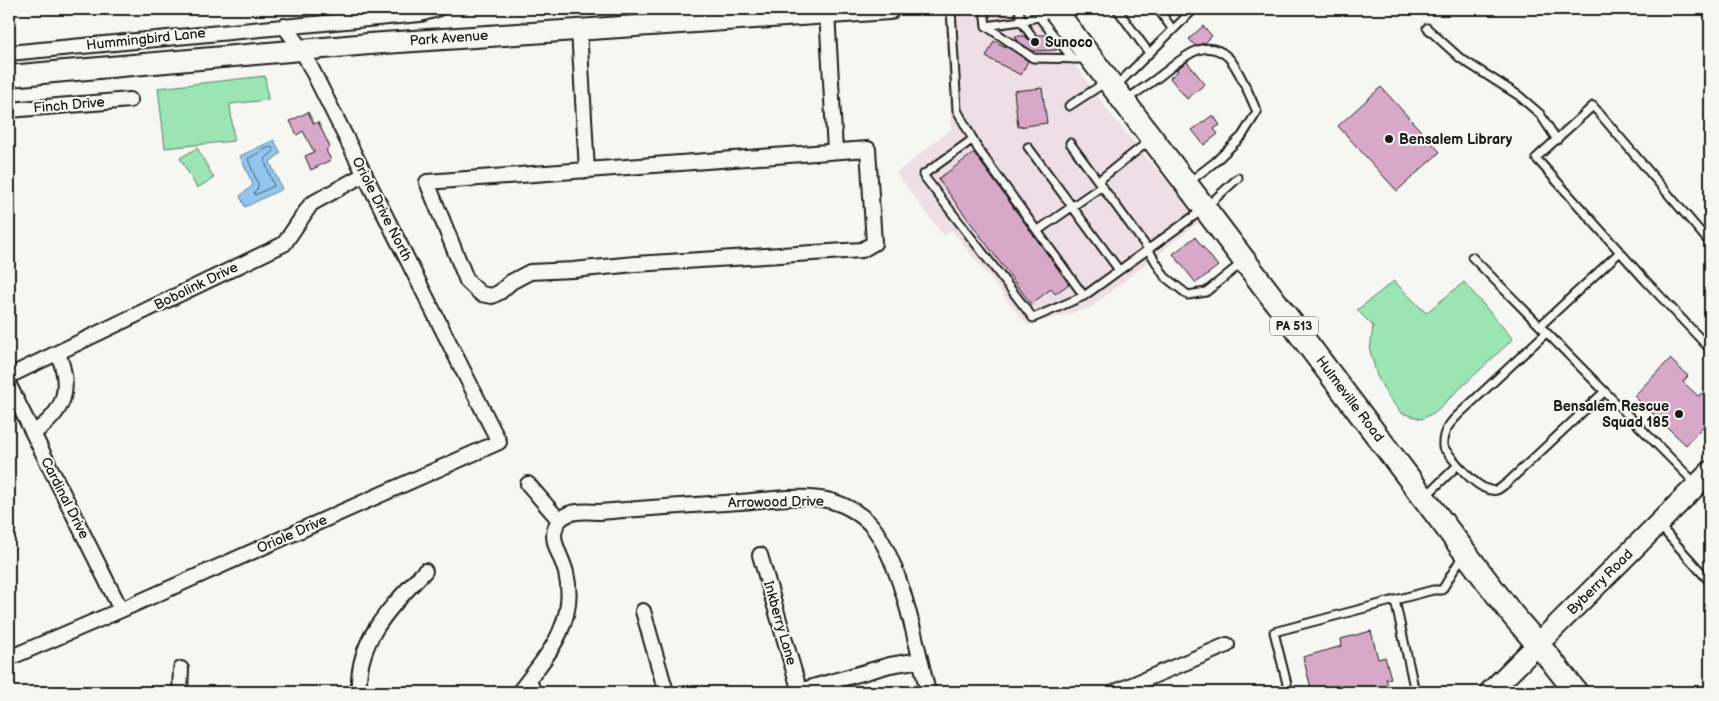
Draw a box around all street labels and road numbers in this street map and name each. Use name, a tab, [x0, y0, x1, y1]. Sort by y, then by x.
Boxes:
street label: Hummingbird Lane	[85, 24, 207, 54]
street label: Park Avenue	[409, 27, 489, 49]
street label: Finch Drive	[33, 93, 105, 117]
street label: Oriole Drive North	[348, 154, 416, 264]
street label: Bobolink Drive	[151, 258, 241, 314]
road number: PA 513	[1270, 316, 1318, 336]
street label: Hulmeville Road	[1312, 353, 1388, 445]
street label: Cardinal Drive	[37, 454, 93, 542]
street label: Arrowood Drive	[728, 493, 824, 511]
street label: Oriole Drive	[254, 511, 330, 557]
street label: Byberry Road	[1564, 546, 1636, 618]
street label: Inkberry Lane	[760, 579, 800, 667]

